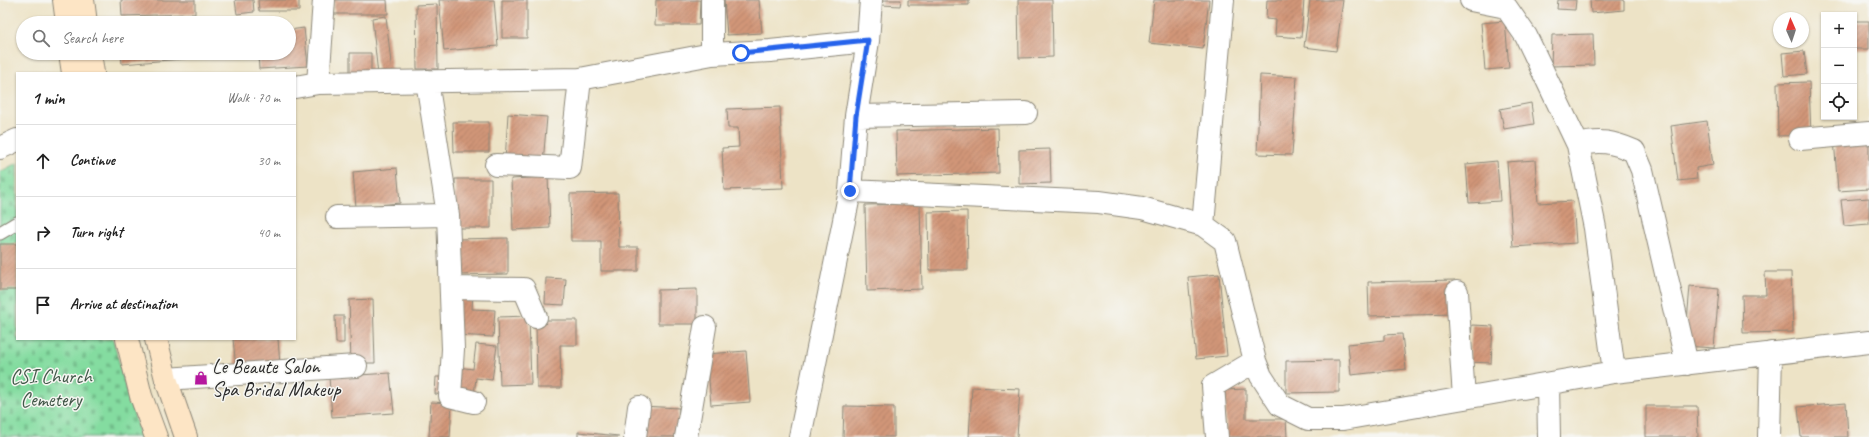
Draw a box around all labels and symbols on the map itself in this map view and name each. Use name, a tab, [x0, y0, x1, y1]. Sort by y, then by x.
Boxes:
north arrow	[1773, 12, 1809, 48]
route start	[732, 44, 750, 62]
route end	[841, 182, 859, 200]
place label: Le Beaute Salon Spa Bridal Makeup	[212, 354, 342, 402]
park label: CSI Church Cemetery	[10, 364, 93, 412]
shop icon: Le Beaute Salon Spa Bridal Makeup	[193, 370, 209, 386]

